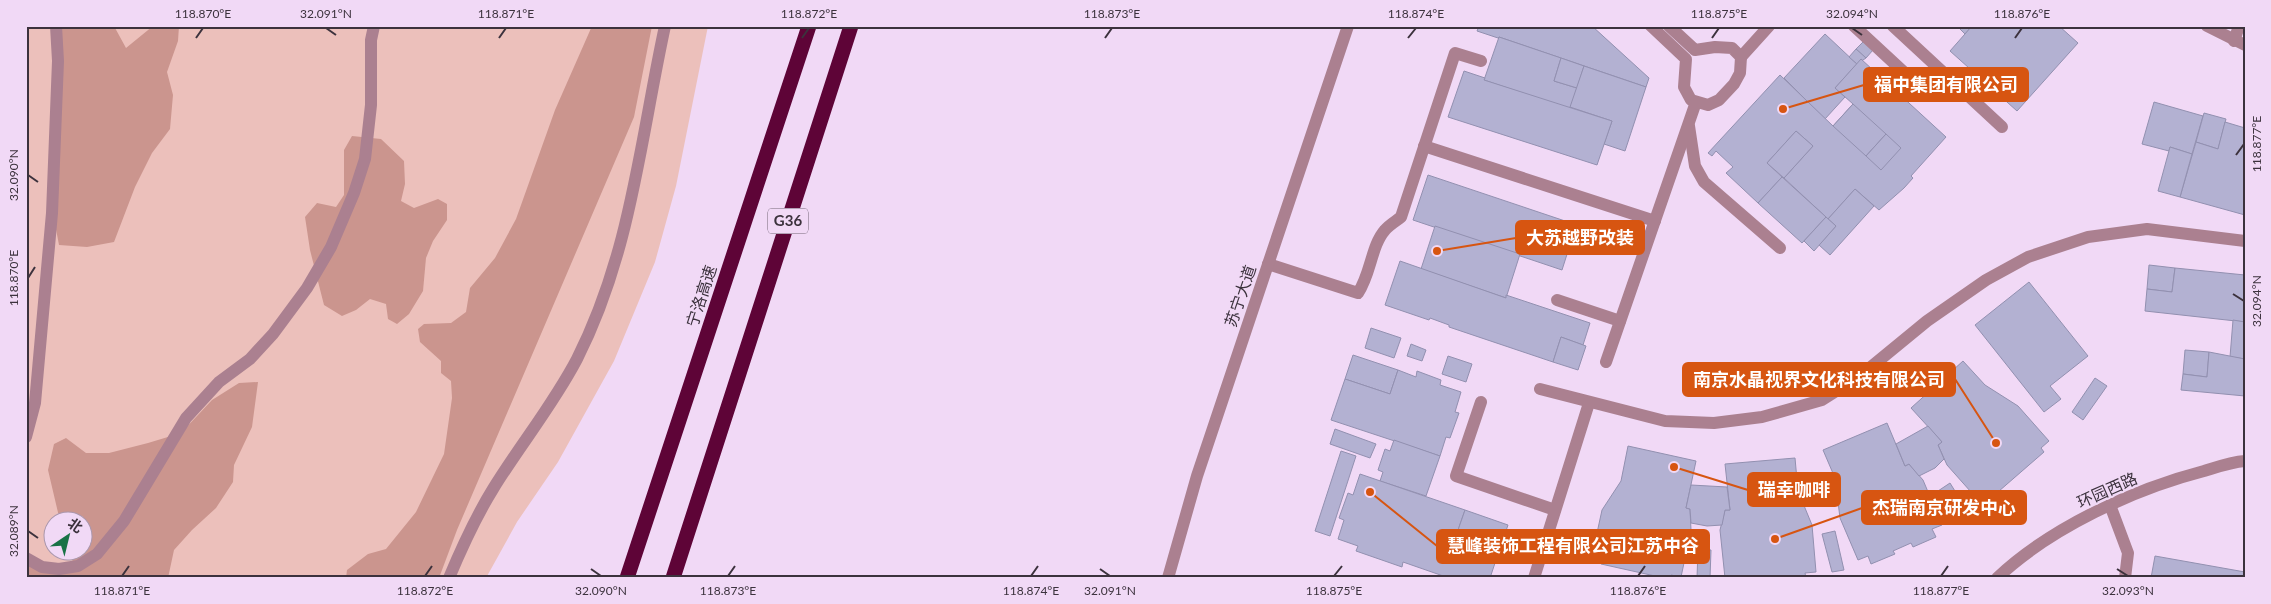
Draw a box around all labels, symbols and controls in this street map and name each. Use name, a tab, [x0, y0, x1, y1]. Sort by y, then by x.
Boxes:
text: 118.870°E	[175, 6, 231, 21]
text: 32.091°N	[300, 6, 352, 21]
text: 118.871°E	[478, 6, 534, 21]
text: 118.872°E	[781, 6, 837, 21]
text: 118.873°E	[1084, 6, 1140, 21]
text: 118.874°E	[1388, 6, 1444, 21]
text: 118.875°E	[1691, 6, 1747, 21]
text: 32.094°N	[1826, 6, 1878, 21]
text: 118.876°E	[1994, 6, 2050, 21]
callout: 福中集团有限公司	[1864, 68, 2028, 101]
text: 福中集团有限公司	[1874, 73, 2018, 95]
text: 118.877°E	[2249, 116, 2264, 172]
text: 32.090°N	[6, 149, 21, 201]
road number: G36	[768, 208, 808, 234]
callout: 大苏越野改装	[1516, 221, 1644, 254]
text: 大苏越野改装	[1526, 226, 1634, 248]
text: 118.870°E	[6, 250, 21, 306]
street label: 宁洛高速	[682, 262, 719, 329]
street label: 苏宁大道	[1220, 262, 1259, 329]
text: 32.094°N	[2249, 275, 2264, 327]
callout: 南京水晶视界文化科技有限公司	[1683, 363, 1955, 396]
text: 南京水晶视界文化科技有限公司	[1693, 368, 1945, 390]
street label: 环园西路	[2074, 468, 2140, 511]
callout: 瑞幸咖啡	[1748, 473, 1840, 506]
text: 瑞幸咖啡	[1758, 478, 1830, 500]
callout: 杰瑞南京研发中心	[1862, 491, 2026, 524]
text: 杰瑞南京研发中心	[1872, 496, 2016, 518]
text: 32.089°N	[6, 505, 21, 557]
north arrow	[42, 512, 92, 562]
text: 北	[65, 514, 86, 536]
callout: 慧峰装饰工程有限公司江苏中谷	[1437, 530, 1709, 563]
text: 慧峰装饰工程有限公司江苏中谷	[1447, 534, 1699, 556]
text: 118.871°E	[94, 583, 150, 598]
text: 118.872°E	[397, 583, 453, 598]
text: 32.090°N	[575, 583, 627, 598]
text: 118.873°E	[700, 583, 756, 598]
text: 118.874°E	[1003, 583, 1059, 598]
text: 32.091°N	[1084, 583, 1136, 598]
text: 118.875°E	[1306, 583, 1362, 598]
text: 118.876°E	[1610, 583, 1666, 598]
text: 118.877°E	[1913, 583, 1969, 598]
text: 32.093°N	[2102, 583, 2154, 598]

